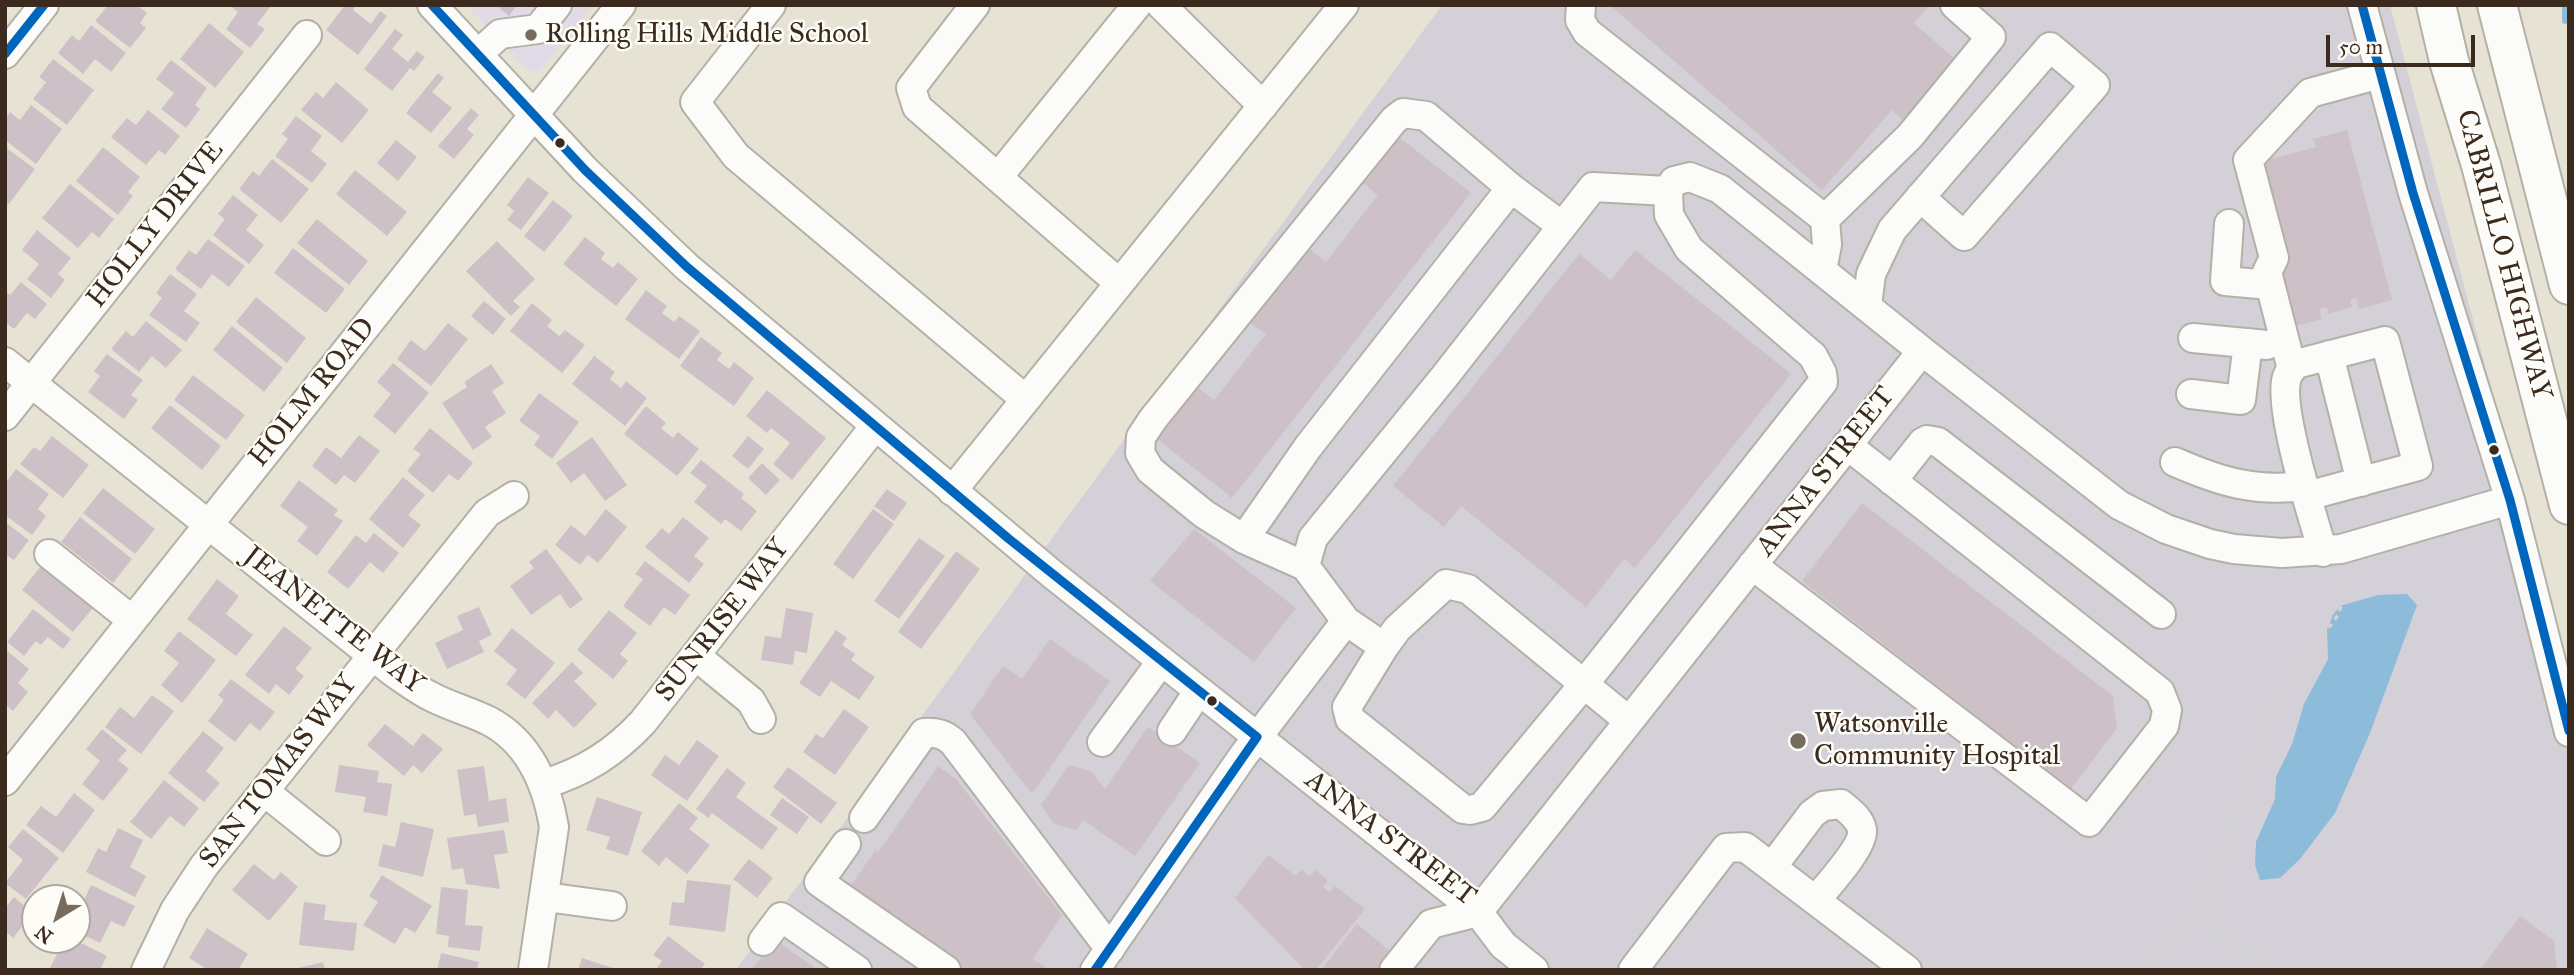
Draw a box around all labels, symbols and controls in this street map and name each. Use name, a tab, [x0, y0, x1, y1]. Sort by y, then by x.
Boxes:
place label: Rolling Hills Middle School	[545, 18, 868, 52]
scale bar	[2329, 21, 2478, 65]
marker: Rolling Hills Middle School	[523, 27, 539, 43]
text: 50 m	[2339, 34, 2383, 60]
street label: CABRILLO HIGHWAY	[2448, 106, 2558, 404]
street label: HOLLY DRIVE	[80, 135, 232, 315]
unlabelled marker	[553, 136, 567, 150]
street label: HOLM ROAD	[243, 312, 383, 474]
street label: ANNA STREET	[1750, 381, 1902, 563]
unlabelled marker	[2487, 443, 2501, 457]
street label: SUNRISE WAY	[649, 533, 797, 709]
street label: JEANETTE WAY	[236, 540, 430, 702]
street label: SAN TOMAS WAY	[193, 669, 365, 875]
unlabelled marker	[1205, 694, 1219, 708]
place label: Watsonville Community Hospital	[1814, 708, 2060, 774]
marker: Watsonville Community Hospital	[1788, 731, 1808, 751]
street label: ANNA STREET	[1298, 764, 1482, 914]
north arrow	[21, 884, 91, 954]
text: N	[31, 920, 57, 948]

